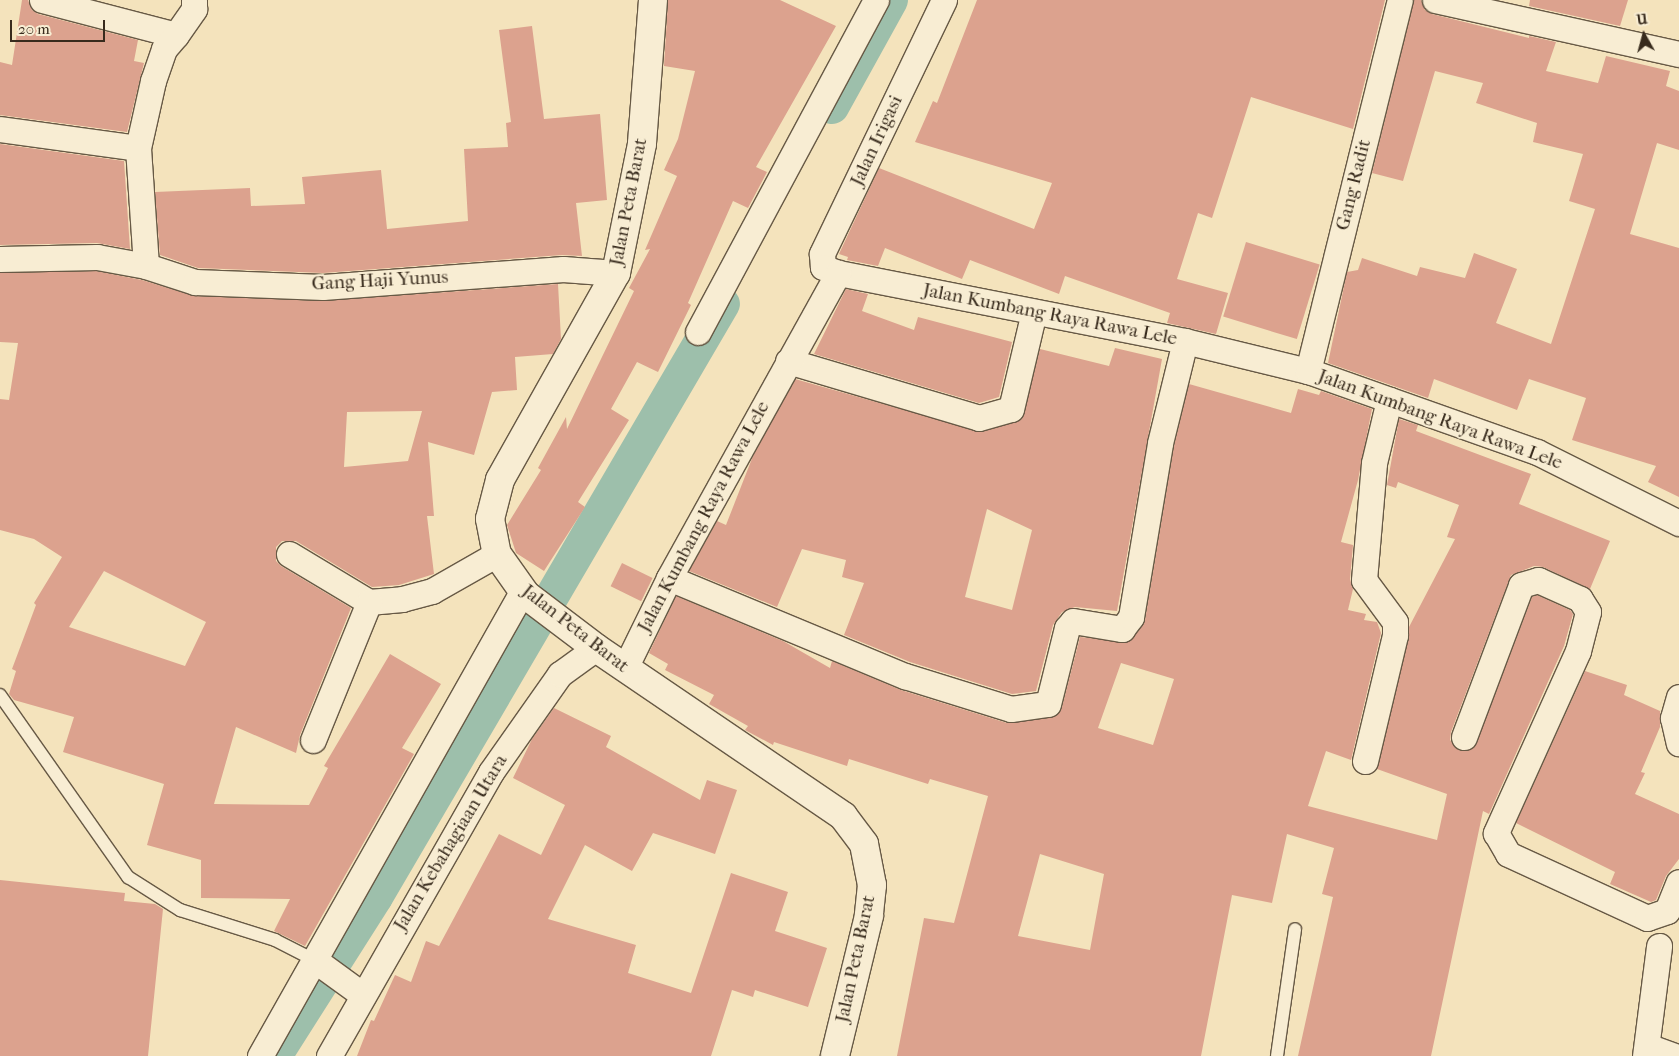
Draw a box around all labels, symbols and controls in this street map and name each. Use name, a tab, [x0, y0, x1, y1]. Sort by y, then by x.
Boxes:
scale bar	[12, 10, 108, 42]
north arrow	[1619, 10, 1669, 60]
text: U	[1636, 11, 1649, 29]
text: 20 m	[18, 20, 50, 38]
street label: Jalan Irigasi	[846, 92, 908, 190]
street label: Jalan Peta Barat	[605, 136, 653, 268]
street label: Gang Radit	[1332, 137, 1376, 233]
street label: Gang Haji Yunus	[311, 266, 449, 296]
street label: Jalan Kumbang Raya Rawa Lele	[921, 279, 1179, 351]
street label: Jalan Kumbang Raya Rawa Lele	[1315, 365, 1565, 475]
street label: Jalan Kumbang Raya Rawa Lele	[633, 398, 775, 636]
street label: Jalan Peta Barat	[517, 580, 633, 678]
street label: Jalan Kebahagiaan Utara	[389, 751, 513, 935]
street label: Jalan Peta Barat	[831, 893, 881, 1025]

